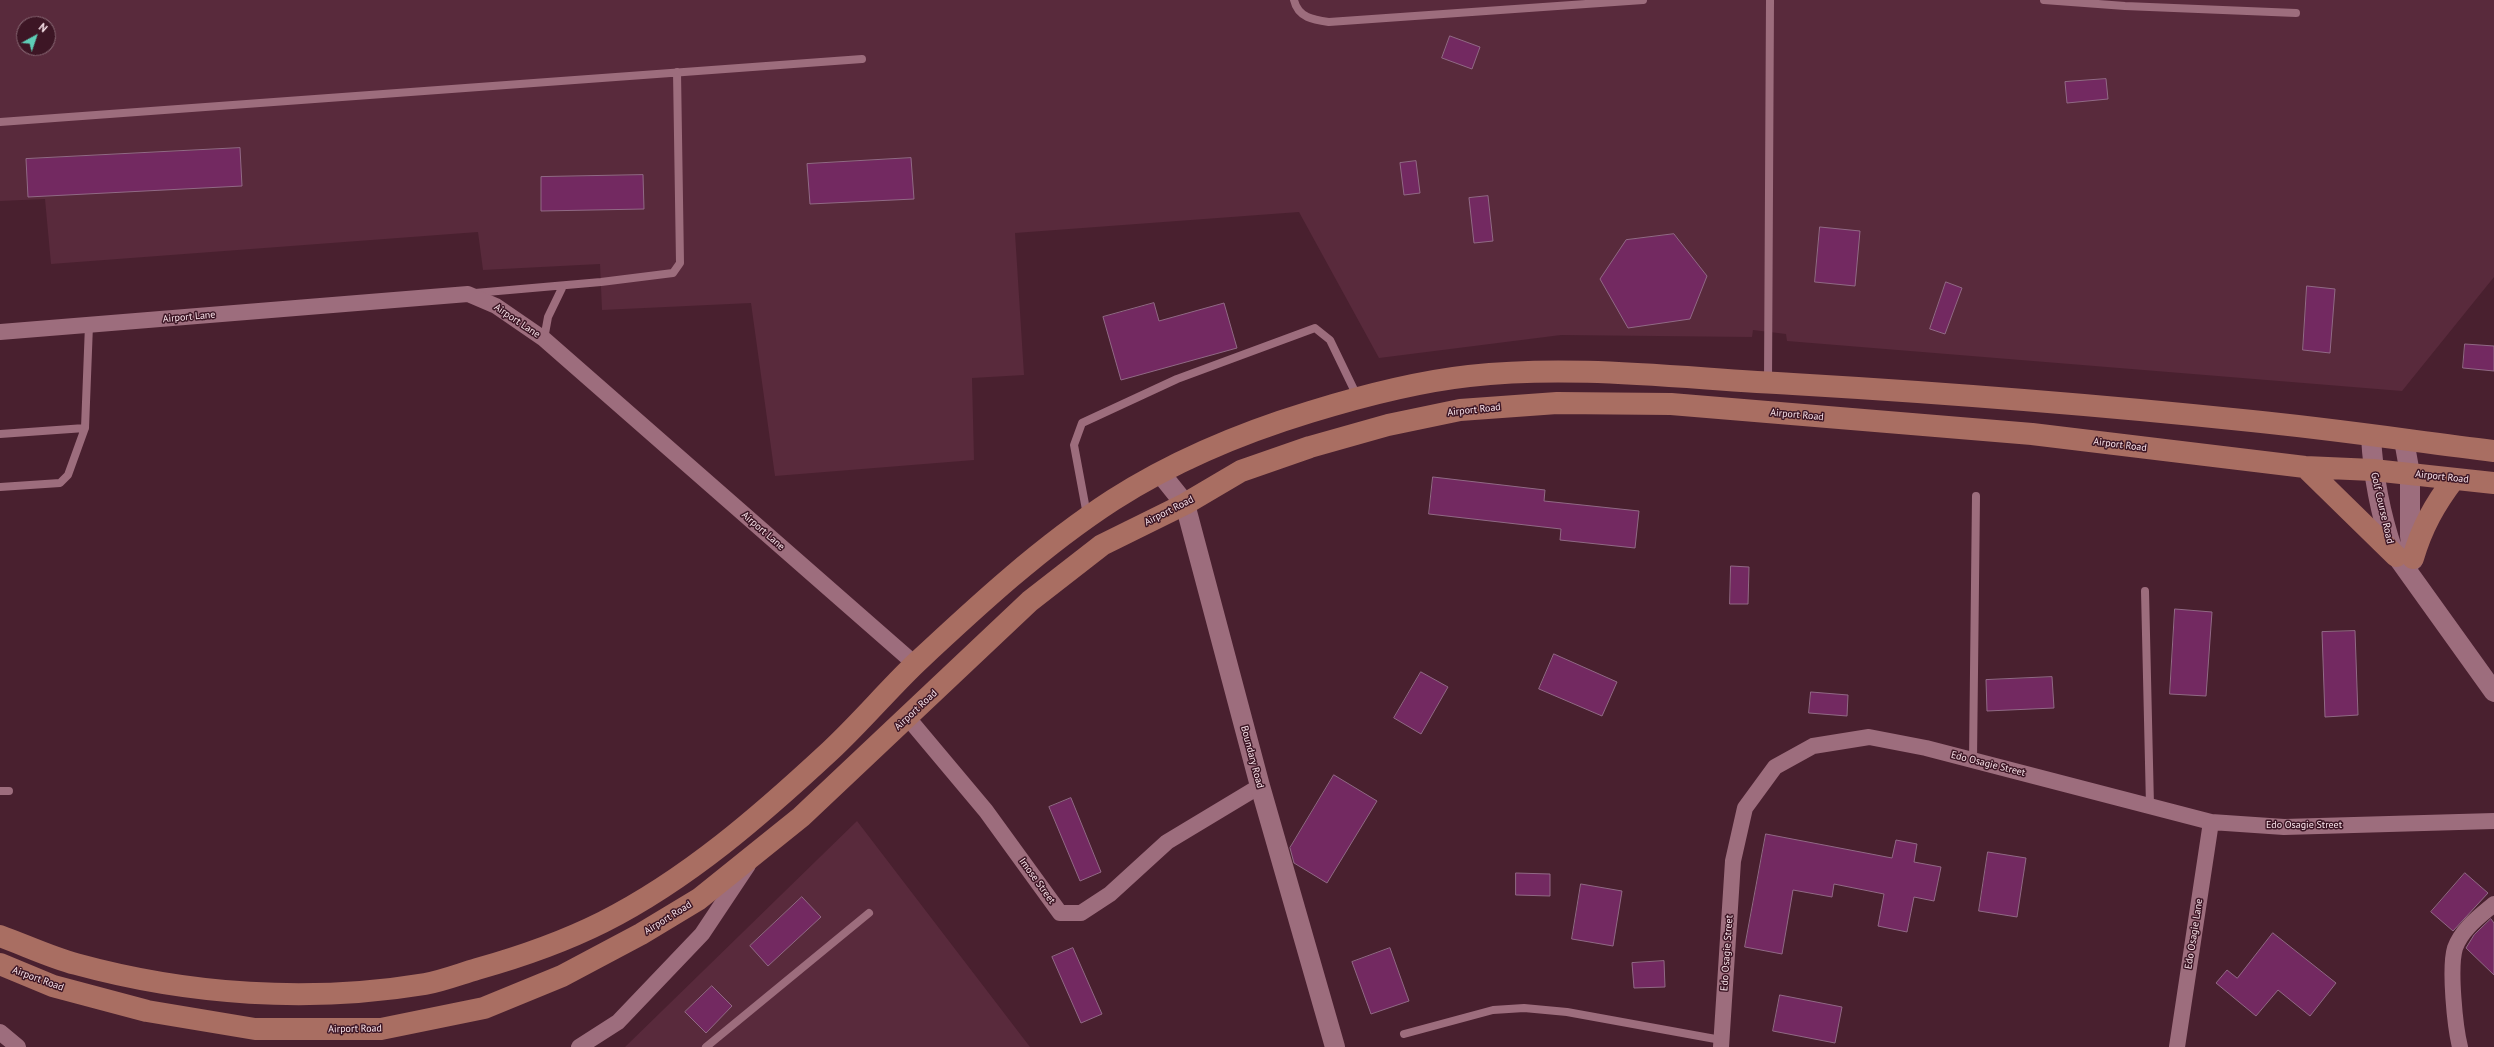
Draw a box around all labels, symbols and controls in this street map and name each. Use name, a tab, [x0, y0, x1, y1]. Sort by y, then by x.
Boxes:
north arrow	[16, 16, 56, 56]
text: N	[36, 20, 50, 35]
street label: Airport Lane	[492, 301, 542, 341]
street label: Airport Lane	[162, 309, 216, 325]
street label: Airport Road	[1447, 401, 1501, 419]
street label: Airport Road	[1770, 407, 1824, 423]
street label: Airport Road	[2093, 436, 2147, 454]
street label: Airport Road	[2415, 468, 2469, 486]
street label: Golf Course Road	[2368, 471, 2396, 545]
street label: Airport Road	[1142, 493, 1196, 529]
street label: Airport Lane	[739, 509, 787, 553]
street label: Airport Road	[892, 687, 940, 733]
street label: Boundary Road	[1238, 724, 1266, 790]
street label: Edo Osagie Street	[1950, 749, 2026, 779]
street label: Edo Osagie Street	[2266, 819, 2342, 831]
street label: Imose Street	[1016, 856, 1058, 906]
street label: Edo Osagie Lane	[2183, 898, 2205, 970]
street label: Airport Road	[642, 899, 694, 937]
street label: Edo Osagie Street	[1718, 915, 1736, 991]
street label: Airport Road	[11, 964, 65, 994]
street label: Airport Road	[328, 1023, 382, 1035]

